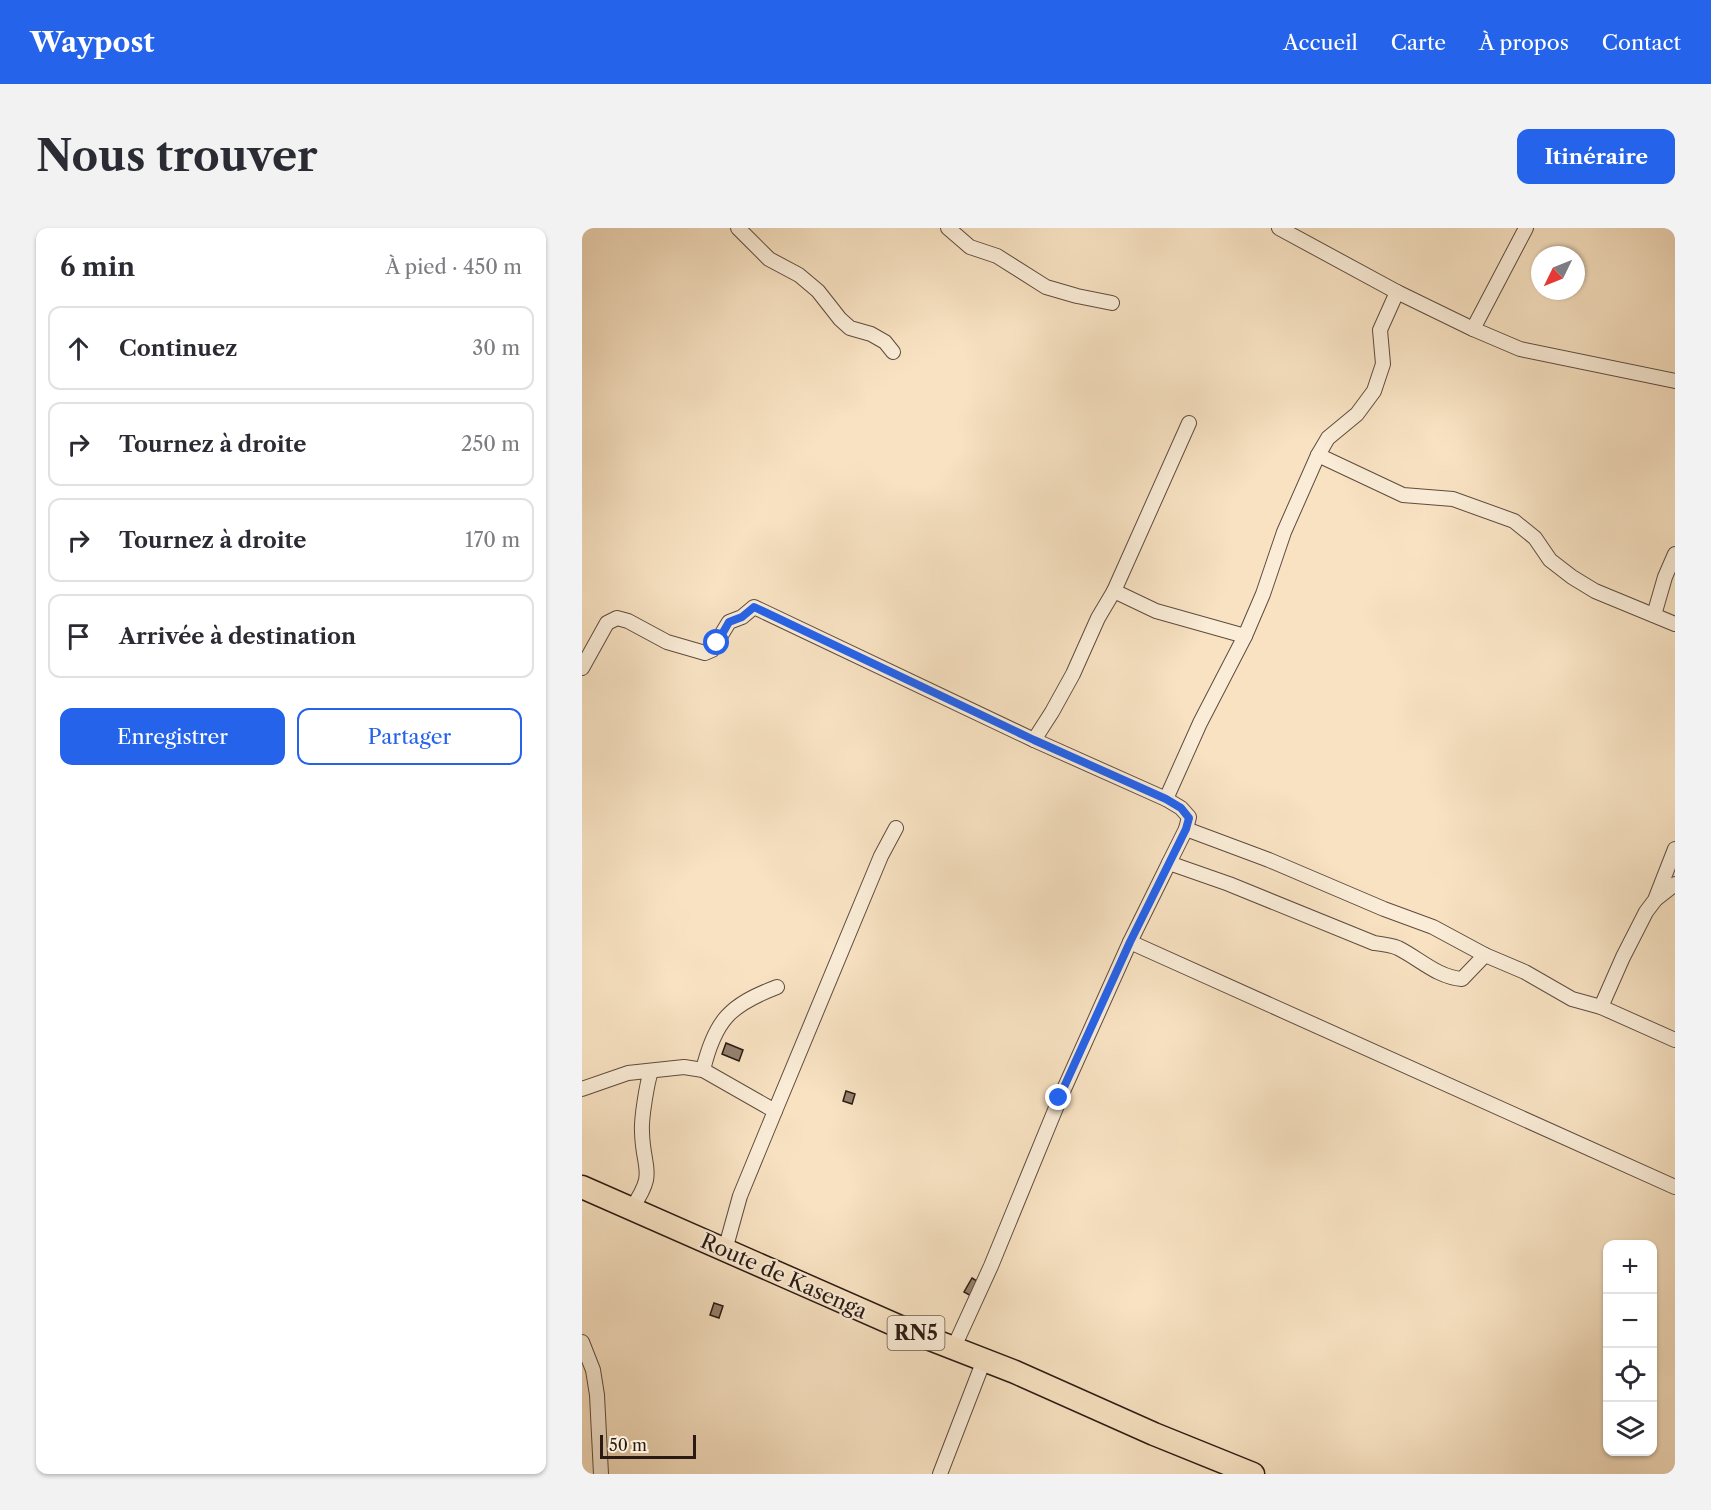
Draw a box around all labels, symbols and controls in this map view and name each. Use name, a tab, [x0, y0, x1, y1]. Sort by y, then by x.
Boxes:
text: Waypost	[30, 25, 154, 59]
text: Accueil	[1283, 30, 1358, 55]
text: Carte	[1391, 30, 1446, 55]
text: À propos	[1479, 30, 1569, 55]
text: Contact	[1602, 30, 1681, 55]
button: Itinéraire	[1517, 129, 1675, 184]
text: Nous trouver	[36, 130, 318, 182]
north arrow	[1531, 246, 1585, 300]
text: 6 min	[60, 251, 135, 283]
text: À pied · 450 m	[385, 255, 522, 279]
icon: ahead	[62, 332, 95, 365]
text: Continuez	[119, 335, 238, 362]
text: 30 m	[472, 336, 520, 360]
icon: right	[62, 428, 95, 461]
text: Tournez à droite	[119, 431, 306, 458]
text: 250 m	[461, 432, 520, 456]
icon: right	[62, 524, 95, 557]
text: Tournez à droite	[119, 527, 306, 554]
text: 170 m	[465, 528, 520, 552]
icon: arrive	[62, 620, 95, 653]
text: Arrivée à destination	[119, 623, 356, 650]
route start	[703, 629, 729, 655]
button: Enregistrer	[60, 708, 285, 765]
button: Partager	[297, 708, 522, 765]
route end	[1045, 1084, 1071, 1110]
street label: Route de Kasenga	[697, 1228, 872, 1324]
map controls	[1603, 1240, 1657, 1456]
button: +	[1603, 1240, 1657, 1294]
button: −	[1603, 1294, 1657, 1348]
road number: RN5	[888, 1316, 944, 1350]
button: locate	[1603, 1348, 1657, 1402]
button: layers	[1603, 1402, 1657, 1456]
scale bar	[600, 1432, 696, 1460]
text: 50 m	[609, 1435, 647, 1455]

